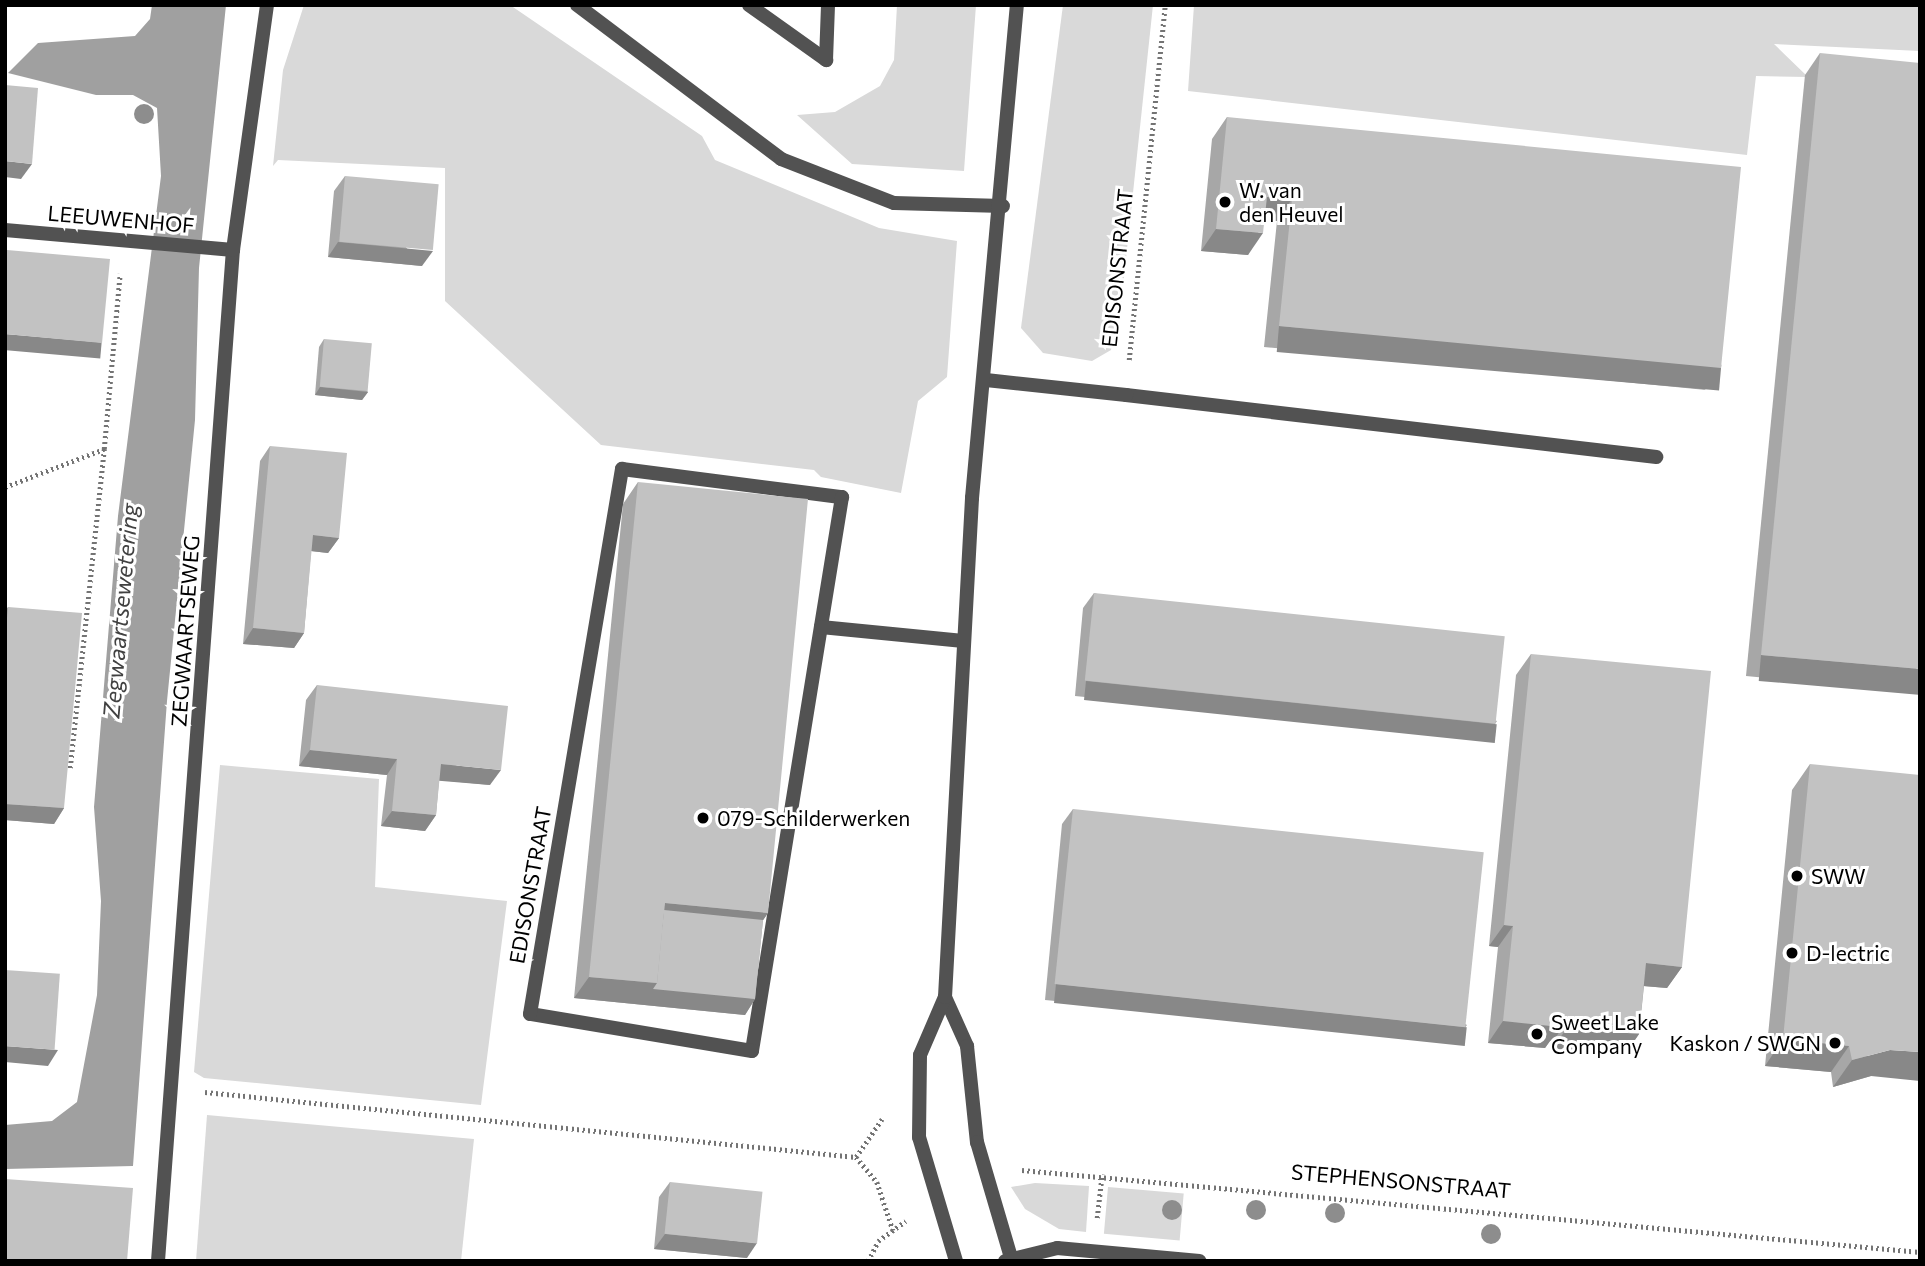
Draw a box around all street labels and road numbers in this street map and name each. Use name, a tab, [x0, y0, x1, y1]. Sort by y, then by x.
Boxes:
street label: EDISONSTRAAT	[1096, 187, 1138, 349]
street label: LEEUWENHOF	[47, 200, 195, 238]
street label: ZEGWAARTSEWEG	[166, 534, 204, 728]
street label: EDISONSTRAAT	[504, 804, 556, 966]
street label: STEPHENSONSTRAAT	[1290, 1159, 1512, 1203]

